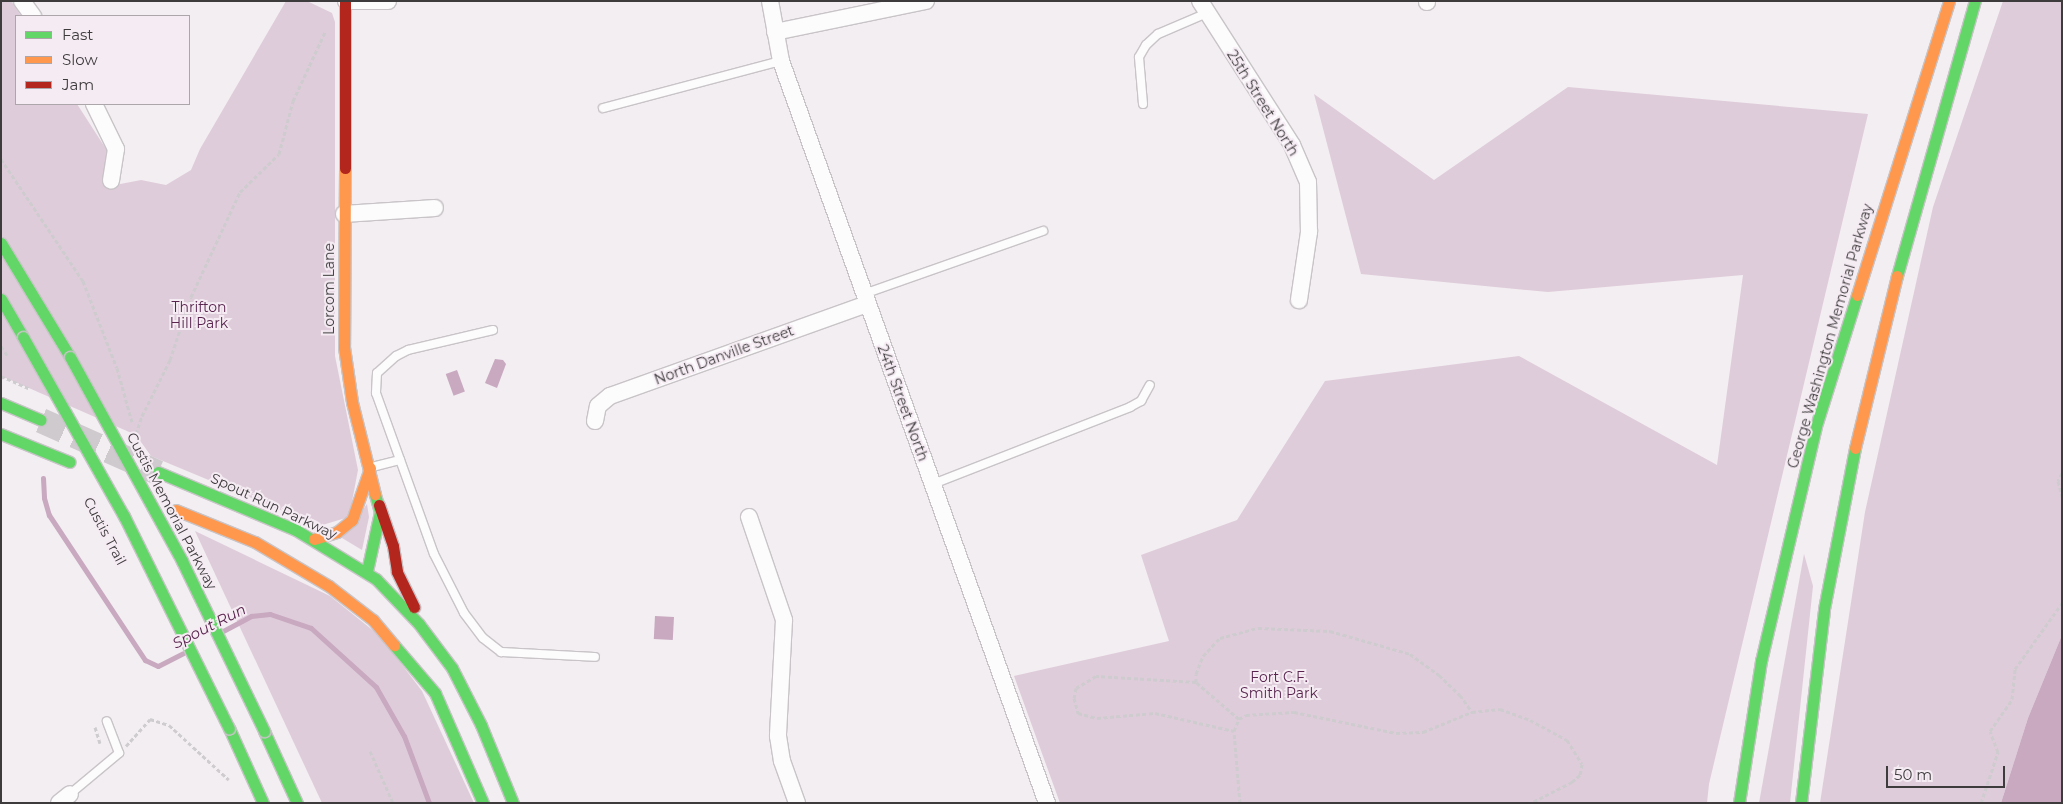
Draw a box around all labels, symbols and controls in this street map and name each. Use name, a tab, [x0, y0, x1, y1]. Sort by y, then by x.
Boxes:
legend	[15, 15, 190, 105]
text: Fast	[62, 25, 93, 44]
street label: 25th Street North	[1224, 47, 1302, 159]
text: Slow	[62, 50, 98, 69]
text: Jam	[62, 75, 94, 94]
street label: George Washington Memorial Parkway	[1784, 202, 1876, 470]
street label: Lorcom Lane	[321, 243, 337, 335]
park label: Thrifton Hill Park	[170, 299, 228, 332]
street label: North Danville Street	[652, 322, 796, 388]
street label: 24th Street North	[874, 342, 932, 464]
street label: Custis Memorial Parkway	[123, 430, 221, 592]
street label: Spout Run Parkway	[208, 469, 340, 543]
street label: Custis Trail	[80, 494, 130, 568]
water label: Spout Run	[169, 600, 249, 652]
park label: Fort C.F. Smith Park	[1240, 669, 1318, 702]
scale bar	[1888, 756, 2007, 788]
text: 50 m	[1894, 765, 1932, 784]

